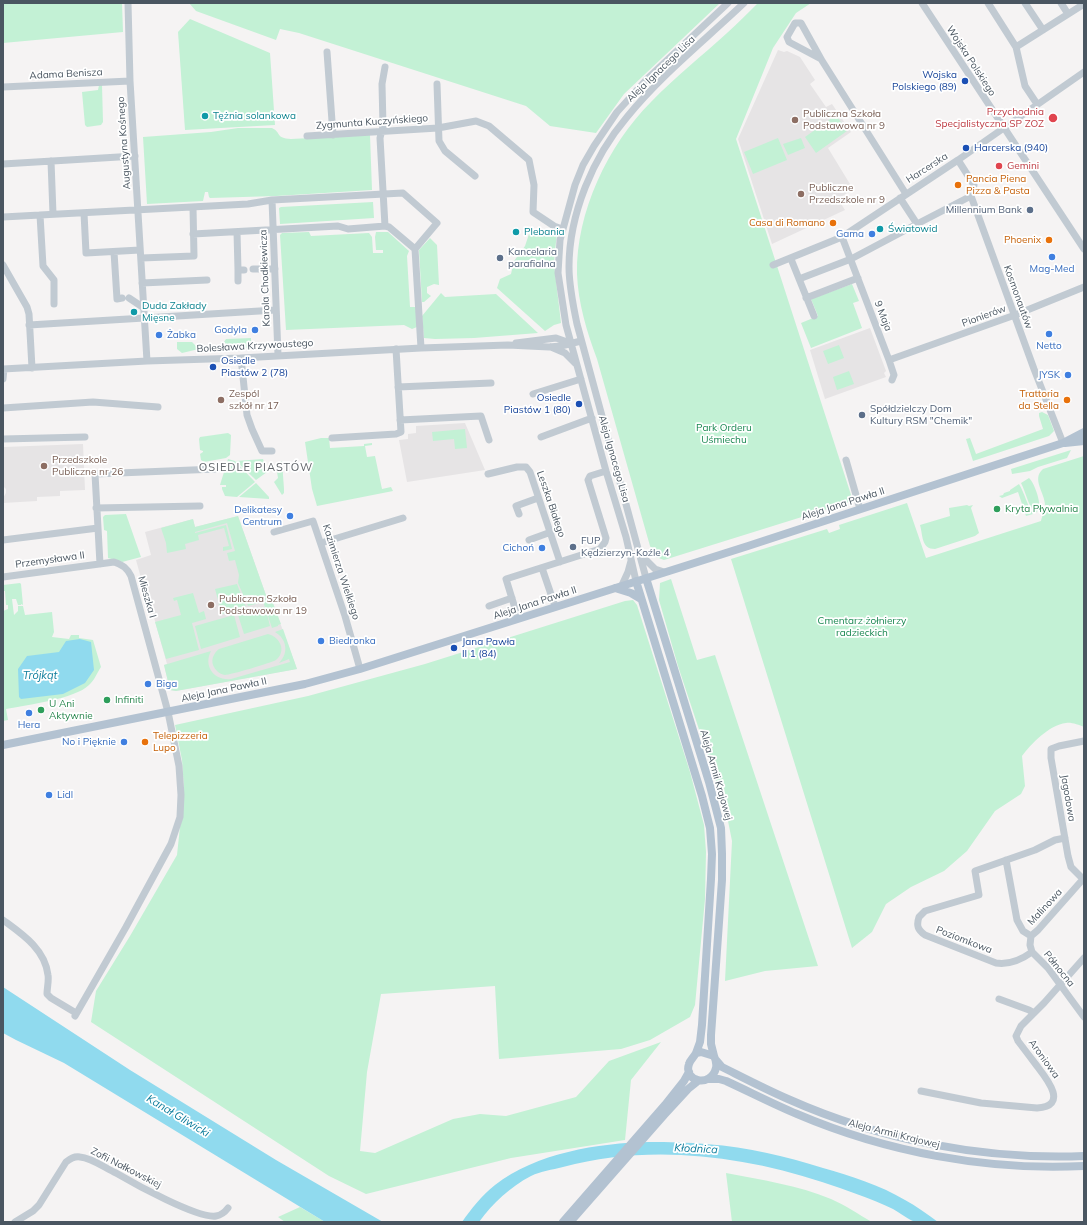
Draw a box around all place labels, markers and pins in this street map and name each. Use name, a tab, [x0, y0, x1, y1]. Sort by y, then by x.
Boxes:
place label: Wojska Polskiego (89)	[892, 69, 957, 92]
marker: Wojska Polskiego (89)	[960, 76, 970, 86]
place label: Przychodnia Specjalistyczna SP ZOZ	[935, 106, 1044, 130]
place label: Publiczna Szkoła Podstawowa nr 9	[803, 108, 885, 132]
place label: Tężnia solankowa	[213, 110, 296, 122]
marker: Tężnia solankowa	[200, 111, 210, 121]
marker: Przychodnia Specjalistyczna SP ZOZ	[1047, 112, 1059, 124]
marker: Publiczna Szkoła Podstawowa nr 9	[790, 115, 800, 125]
place label: Harcerska (940)	[974, 142, 1048, 154]
marker: Harcerska (940)	[961, 143, 971, 153]
place label: Gemini	[1007, 160, 1039, 172]
marker: Gemini	[994, 161, 1004, 171]
place label: Pancia Piena Pizza & Pasta	[966, 173, 1030, 196]
marker: Pancia Piena Pizza & Pasta	[953, 180, 963, 190]
place label: Publiczne Przedszkole nr 9	[809, 182, 885, 206]
marker: Publiczne Przedszkole nr 9	[796, 189, 806, 199]
place label: Millennium Bank	[946, 204, 1022, 216]
marker: Millennium Bank	[1025, 205, 1035, 215]
place label: Casa di Romano	[749, 217, 825, 229]
marker: Casa di Romano	[828, 218, 838, 228]
place label: Światowid	[888, 223, 937, 235]
marker: Światowid	[875, 224, 885, 234]
place label: Plebania	[524, 226, 565, 238]
marker: Plebania	[511, 227, 521, 237]
place label: Gama	[836, 228, 864, 240]
marker: Gama	[867, 229, 877, 239]
place label: Phoenix	[1004, 234, 1041, 246]
marker: Phoenix	[1044, 235, 1054, 245]
place label: Kancelaria parafialna	[508, 246, 557, 270]
marker: Mag-Med	[1047, 252, 1057, 262]
marker: Kancelaria parafialna	[495, 253, 505, 263]
place label: Mag-Med	[1030, 263, 1074, 275]
place label: Duda Zakłady Mięsne	[142, 300, 207, 324]
marker: Duda Zakłady Mięsne	[129, 307, 139, 317]
place label: Godyla	[214, 324, 247, 336]
marker: Godyla	[250, 325, 260, 335]
place label: Żabka	[167, 329, 196, 341]
marker: Netto	[1044, 329, 1054, 339]
marker: Żabka	[154, 330, 164, 340]
place label: Netto	[1036, 340, 1062, 352]
place label: Osiedle Piastów 2 (78)	[221, 355, 288, 378]
marker: Osiedle Piastów 2 (78)	[208, 362, 218, 372]
place label: JYSK	[1038, 369, 1060, 381]
marker: JYSK	[1063, 370, 1073, 380]
place label: Zespól szkół nr 17	[229, 388, 279, 412]
place label: Trattoria da Stella	[1019, 388, 1059, 412]
place label: Osiedle Piastów 1 (80)	[504, 392, 571, 416]
marker: Zespól szkół nr 17	[216, 395, 226, 405]
marker: Trattoria da Stella	[1062, 395, 1072, 405]
marker: Osiedle Piastów 1 (80)	[574, 399, 584, 409]
place label: Spółdzielczy Dom Kultury RSM "Chemik"	[870, 403, 972, 426]
marker: Spółdzielczy Dom Kultury RSM "Chemik"	[857, 410, 867, 420]
place label: Przedszkole Publiczne nr 26	[52, 454, 123, 478]
marker: Przedszkole Publiczne nr 26	[39, 461, 49, 471]
place label: Kryta Pływalnia	[1005, 503, 1078, 515]
place label: Delikatesy Centrum	[234, 504, 282, 528]
marker: Kryta Pływalnia	[992, 504, 1002, 514]
marker: Delikatesy Centrum	[285, 511, 295, 521]
place label: FUP Kędzierzyn-Koźle 4	[581, 535, 669, 558]
place label: Cichoń	[502, 542, 534, 554]
marker: FUP Kędzierzyn-Koźle 4	[568, 542, 578, 552]
marker: Cichoń	[537, 543, 547, 553]
place label: Publiczna Szkoła Podstawowa nr 19	[219, 593, 307, 616]
marker: Publiczna Szkoła Podstawowa nr 19	[206, 600, 216, 610]
place label: Biedronka	[329, 635, 376, 647]
marker: Biedronka	[316, 636, 326, 646]
place label: Jana Pawła II 1 (84)	[462, 636, 515, 660]
marker: Jana Pawła II 1 (84)	[449, 643, 459, 653]
place label: Biga	[156, 678, 177, 690]
marker: Biga	[143, 679, 153, 689]
place label: Infiniti	[115, 694, 143, 706]
marker: Infiniti	[102, 695, 112, 705]
place label: U Ani Aktywnie	[49, 698, 93, 722]
marker: U Ani Aktywnie	[36, 705, 46, 715]
marker: Hera	[24, 708, 34, 718]
place label: Hera	[18, 719, 40, 731]
place label: Telepizzeria Lupo	[153, 730, 208, 754]
place label: No i Pięknie	[62, 736, 116, 748]
marker: No i Pięknie	[119, 737, 129, 747]
marker: Telepizzeria Lupo	[140, 737, 150, 747]
place label: Lidl	[57, 789, 73, 801]
marker: Lidl	[44, 790, 54, 800]

